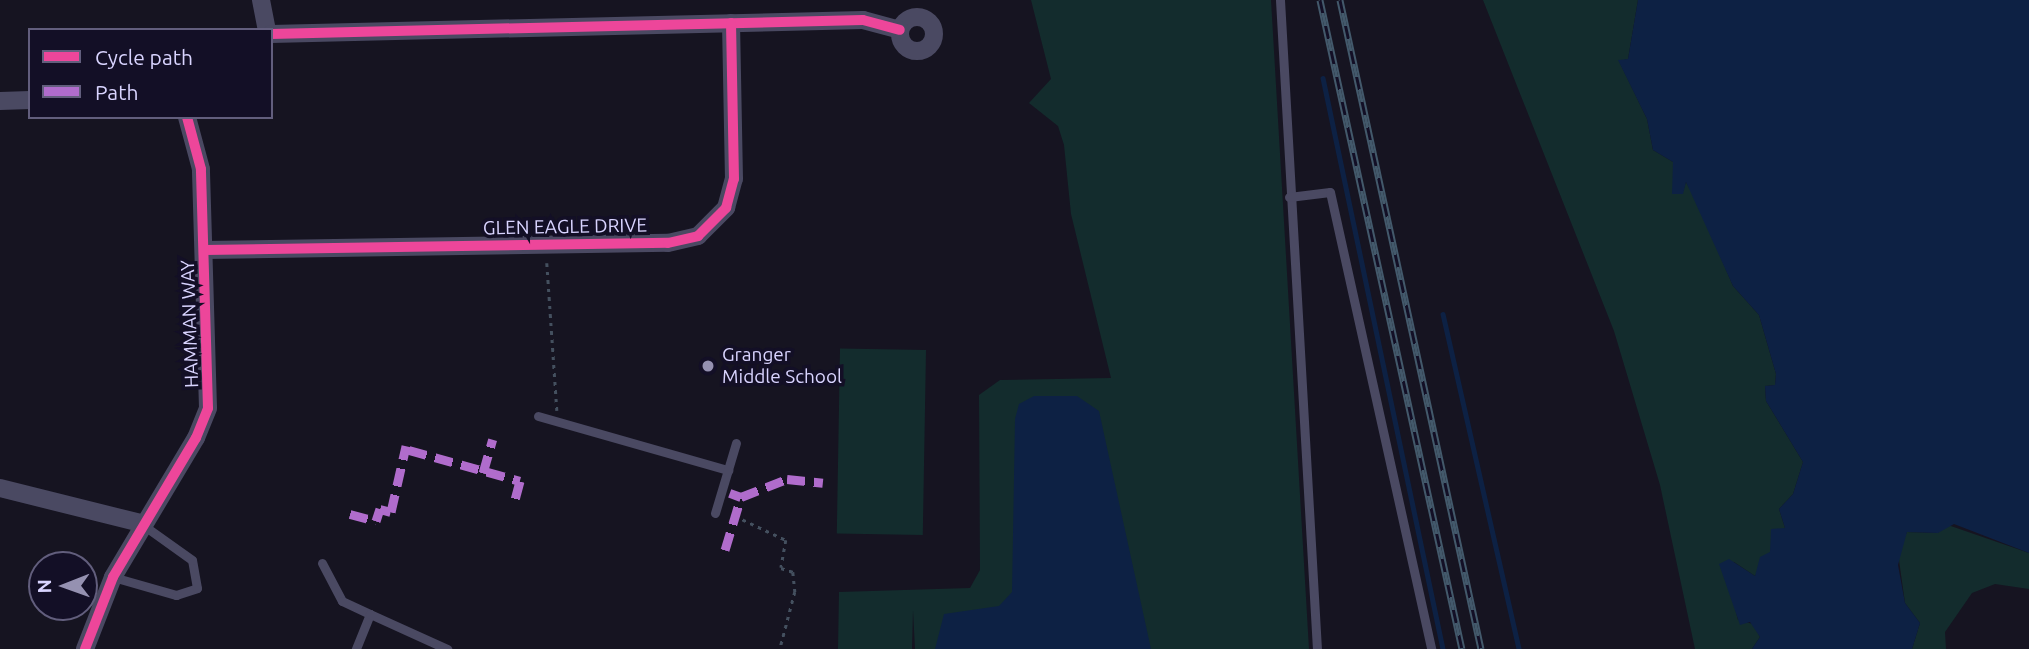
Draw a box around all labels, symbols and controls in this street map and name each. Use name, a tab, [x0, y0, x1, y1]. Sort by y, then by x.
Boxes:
legend	[28, 28, 273, 119]
text: Cycle path	[95, 45, 193, 69]
text: Path	[95, 80, 138, 104]
street label: GLEN EAGLE DRIVE	[483, 214, 647, 240]
street label: HAMMAN WAY	[176, 260, 204, 388]
place label: Granger Middle School	[722, 344, 842, 388]
marker: Granger Middle School	[700, 358, 716, 374]
north arrow	[28, 551, 98, 621]
text: N	[33, 579, 55, 594]

